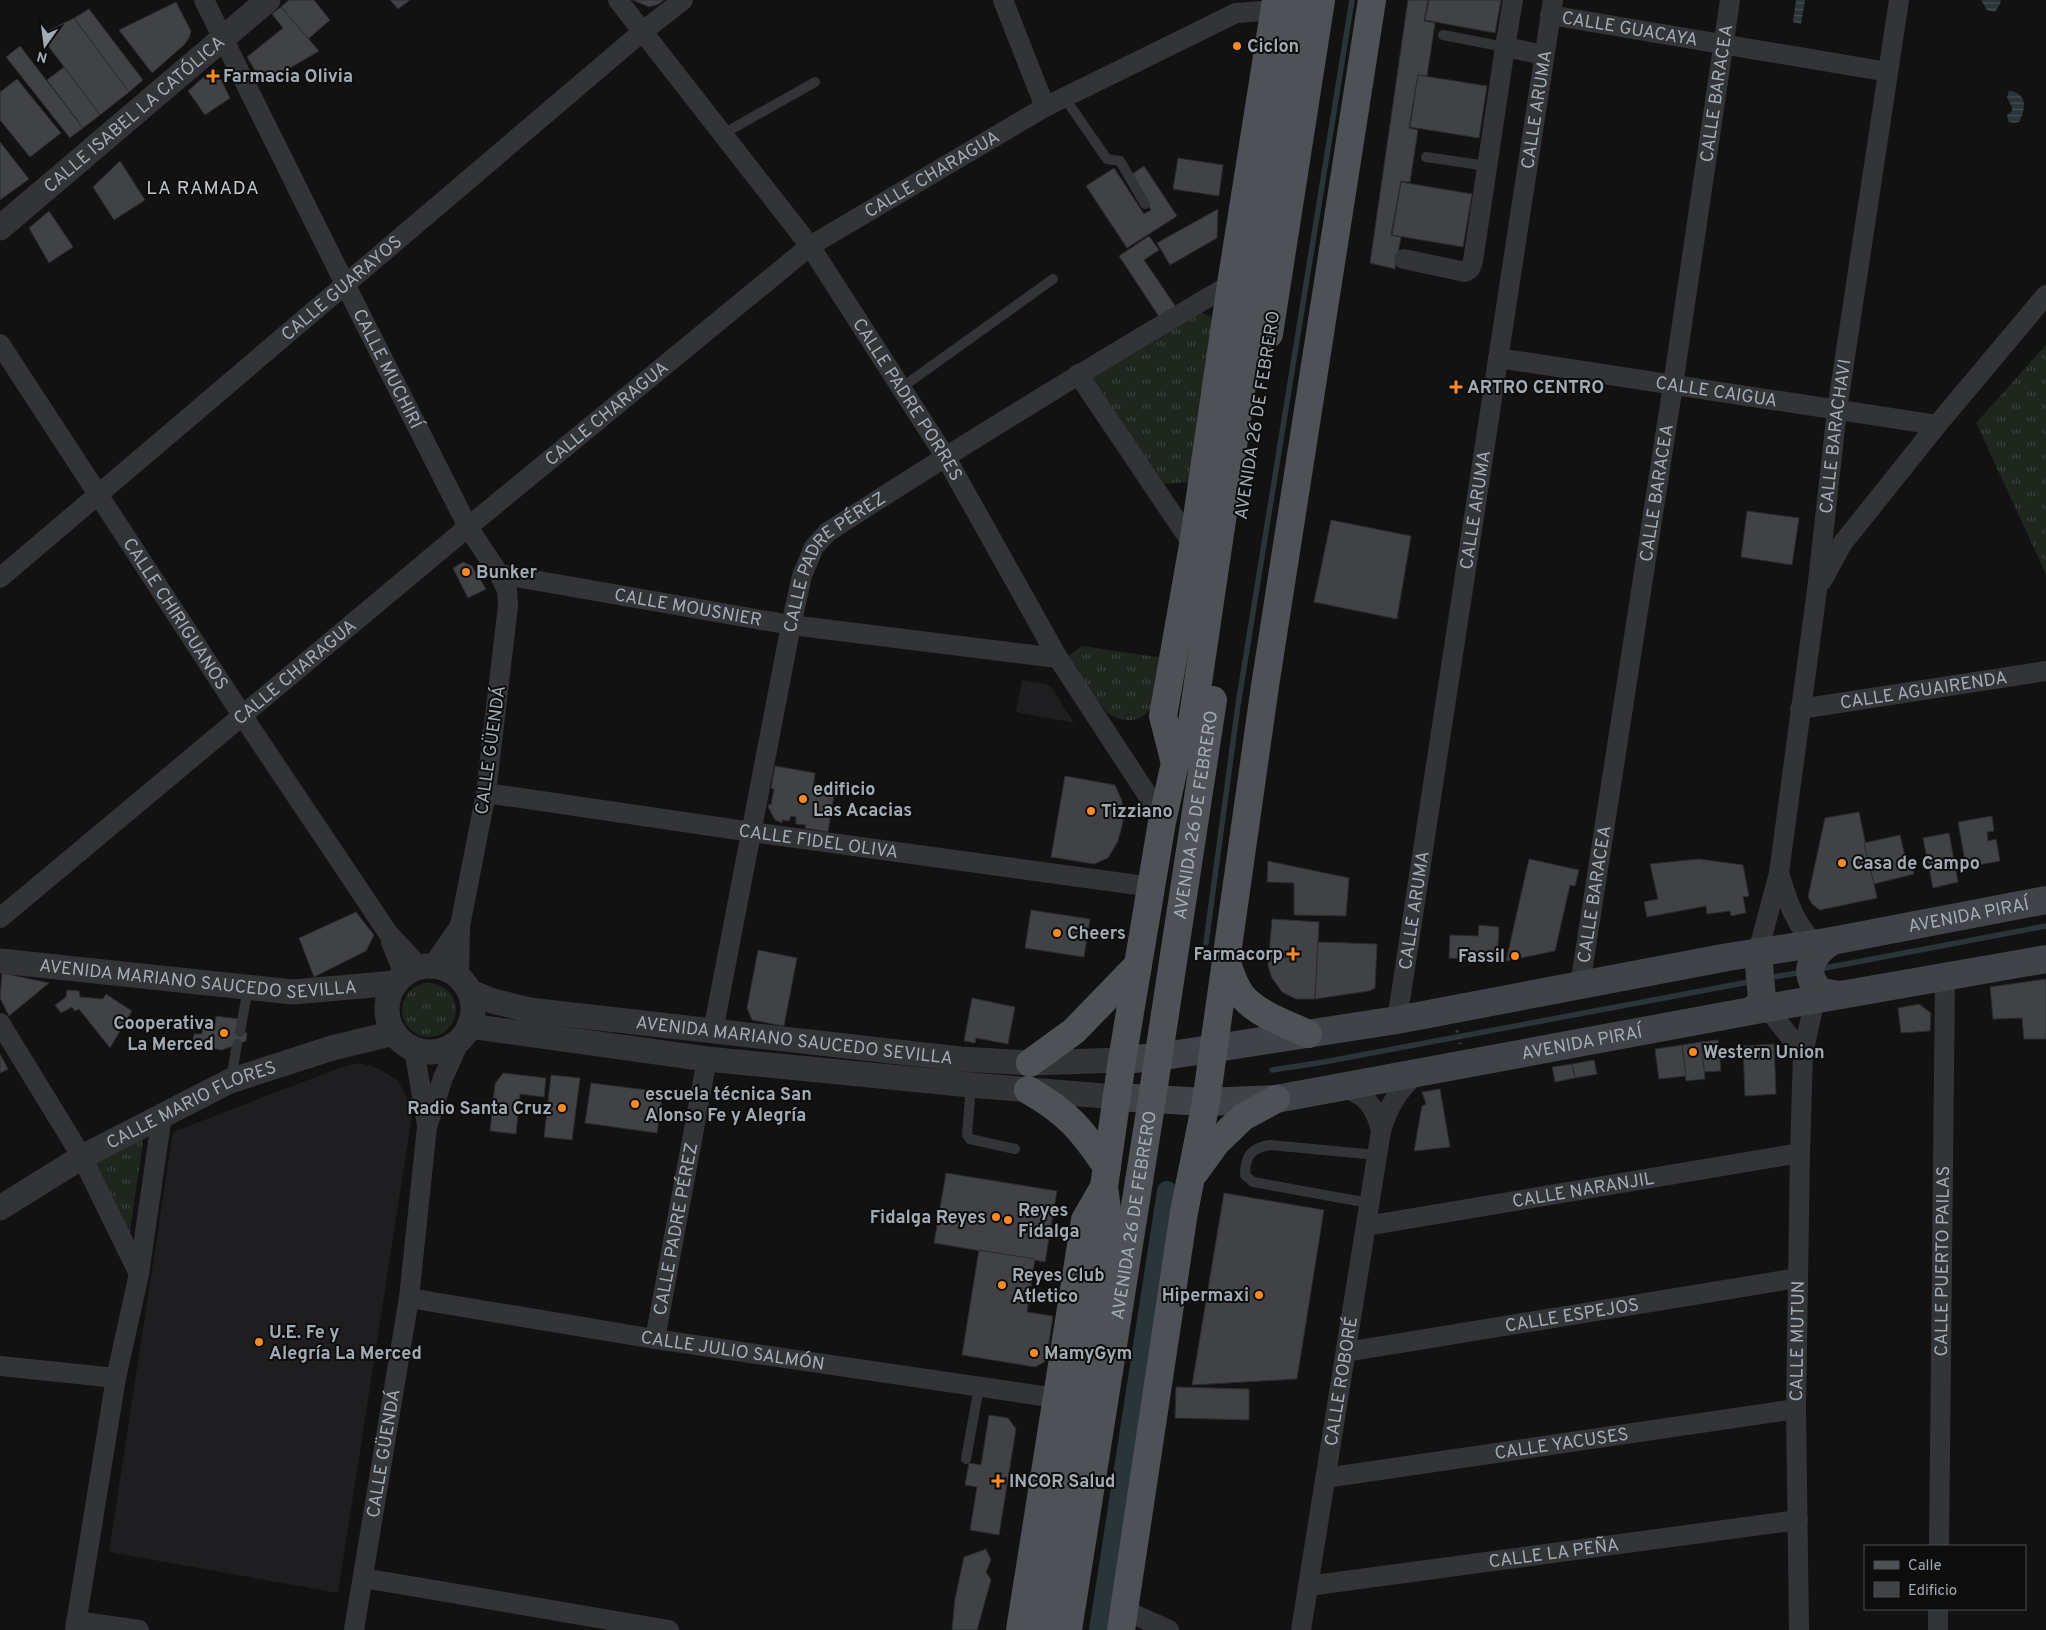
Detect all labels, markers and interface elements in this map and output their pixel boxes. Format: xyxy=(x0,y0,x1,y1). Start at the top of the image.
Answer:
street label: CALLE GUACAYA xyxy=(1560,7,1700,53)
north arrow xyxy=(20,20,70,70)
street label: CALLE BARACEA xyxy=(1696,23,1739,164)
street label: CALLE ISABEL LA CATÓLICA xyxy=(40,31,230,199)
place label: Ciclon xyxy=(1247,36,1299,59)
marker: Ciclon xyxy=(1231,40,1243,52)
text: N xyxy=(35,47,49,66)
street label: CALLE ARUMA xyxy=(1517,49,1558,171)
place label: Farmacia Olivia xyxy=(223,66,353,89)
marker: Farmacia Olivia xyxy=(207,70,219,82)
street label: CALLE CHARAGUA xyxy=(861,126,1004,224)
district label: LA RAMADA xyxy=(146,177,260,201)
street label: CALLE GUARAYOS xyxy=(277,231,407,347)
street label: CALLE MUCHIRÍ xyxy=(347,306,429,435)
street label: AVENIDA 26 DE FEBRERO xyxy=(1231,309,1286,521)
street label: CALLE PADRE PORRES xyxy=(846,314,967,486)
street label: CALLE CHARAGUA xyxy=(541,357,674,472)
street label: CALLE BARACHAVI xyxy=(1816,358,1858,515)
street label: CALLE CAIGUA xyxy=(1654,372,1779,413)
place label: ARTRO CENTRO xyxy=(1467,377,1604,400)
marker: ARTRO CENTRO xyxy=(1449,380,1463,394)
street label: CALLE BARACEA xyxy=(1636,423,1680,564)
street label: CALLE ARUMA xyxy=(1456,449,1497,571)
street label: CALLE PADRE PÉREZ xyxy=(780,488,891,634)
street label: CALLE CHIRIGUANOS xyxy=(117,534,233,695)
place label: Bunker xyxy=(476,562,537,585)
marker: Bunker xyxy=(460,566,472,578)
street label: CALLE MOUSNIER xyxy=(612,584,763,633)
street label: CALLE CHARAGUA xyxy=(229,615,362,731)
street label: CALLE AGUAIRENDA xyxy=(1838,667,2009,716)
street label: CALLE GÜENDÁ xyxy=(469,684,512,816)
street label: AVENIDA 26 DE FEBRERO xyxy=(1170,709,1224,921)
place label: edificio Las Acacias xyxy=(813,779,912,823)
marker: edificio Las Acacias xyxy=(797,793,809,805)
place label: Tizziano xyxy=(1101,801,1173,824)
marker: Tizziano xyxy=(1085,805,1097,817)
street label: CALLE FIDEL OLIVA xyxy=(737,820,900,865)
street label: CALLE BARACEA xyxy=(1574,824,1618,965)
street label: CALLE ARUMA xyxy=(1395,849,1436,972)
place label: Casa de Campo xyxy=(1852,853,1980,876)
marker: Casa de Campo xyxy=(1836,857,1848,869)
street label: AVENIDA PIRAÍ xyxy=(1906,891,2033,939)
place label: Cheers xyxy=(1067,923,1126,946)
marker: Cheers xyxy=(1051,927,1063,939)
place label: Farmacorp xyxy=(1194,944,1283,967)
place label: Fassil xyxy=(1458,946,1505,969)
marker: Farmacorp xyxy=(1287,948,1299,960)
marker: Fassil xyxy=(1509,950,1521,962)
street label: AVENIDA MARIANO SAUCEDO SEVILLA xyxy=(38,955,358,1005)
street label: AVENIDA MARIANO SAUCEDO SEVILLA xyxy=(635,1012,954,1071)
place label: Cooperativa La Merced xyxy=(113,1013,214,1057)
street label: AVENIDA PIRAÍ xyxy=(1520,1019,1646,1066)
marker: Cooperativa La Merced xyxy=(218,1027,230,1039)
place label: Western Union xyxy=(1703,1042,1825,1065)
marker: Western Union xyxy=(1687,1046,1699,1058)
street label: CALLE MARIO FLORES xyxy=(103,1057,279,1155)
place label: escuela técnica San Alonso Fe y Alegría xyxy=(645,1084,812,1128)
place label: Radio Santa Cruz xyxy=(407,1098,552,1121)
marker: escuela técnica San Alonso Fe y Alegría xyxy=(629,1098,641,1110)
marker: Radio Santa Cruz xyxy=(556,1102,568,1114)
street label: AVENIDA 26 DE FEBRERO xyxy=(1107,1109,1163,1321)
street label: CALLE PADRE PÉREZ xyxy=(650,1141,704,1317)
street label: CALLE PUERTO PAILAS xyxy=(1931,1166,1956,1357)
street label: CALLE NARANJIL xyxy=(1511,1168,1656,1214)
place label: Reyes Fidalga xyxy=(1018,1200,1080,1244)
place label: Fidalga Reyes xyxy=(870,1207,986,1230)
marker: Fidalga Reyes xyxy=(990,1211,1002,1223)
marker: Reyes Fidalga xyxy=(1002,1214,1014,1226)
place label: Reyes Club Atletico xyxy=(1012,1265,1105,1309)
marker: Reyes Club Atletico xyxy=(996,1279,1008,1291)
street label: CALLE MUTUN xyxy=(1786,1280,1811,1402)
place label: Hipermaxi xyxy=(1162,1285,1249,1308)
marker: Hipermaxi xyxy=(1253,1289,1265,1301)
street label: CALLE ESPEJOS xyxy=(1504,1294,1641,1339)
street label: CALLE ROBORÉ xyxy=(1321,1315,1364,1448)
place label: U.E. Fe y Alegría La Merced xyxy=(269,1322,422,1366)
street label: CALLE JULIO SALMÓN xyxy=(639,1327,826,1377)
marker: U.E. Fe y Alegría La Merced xyxy=(253,1336,265,1348)
place label: MamyGym xyxy=(1044,1343,1132,1366)
marker: MamyGym xyxy=(1028,1347,1040,1359)
street label: CALLE GÜENDÁ xyxy=(363,1387,407,1520)
street label: CALLE YACUSES xyxy=(1493,1424,1630,1466)
place label: INCOR Salud xyxy=(1009,1471,1115,1494)
marker: INCOR Salud xyxy=(991,1474,1005,1488)
street label: CALLE LA PEÑA xyxy=(1487,1534,1620,1575)
legend xyxy=(1864,1545,2026,1610)
text: Calle xyxy=(1908,1557,1942,1576)
text: Edificio xyxy=(1908,1582,1957,1601)

